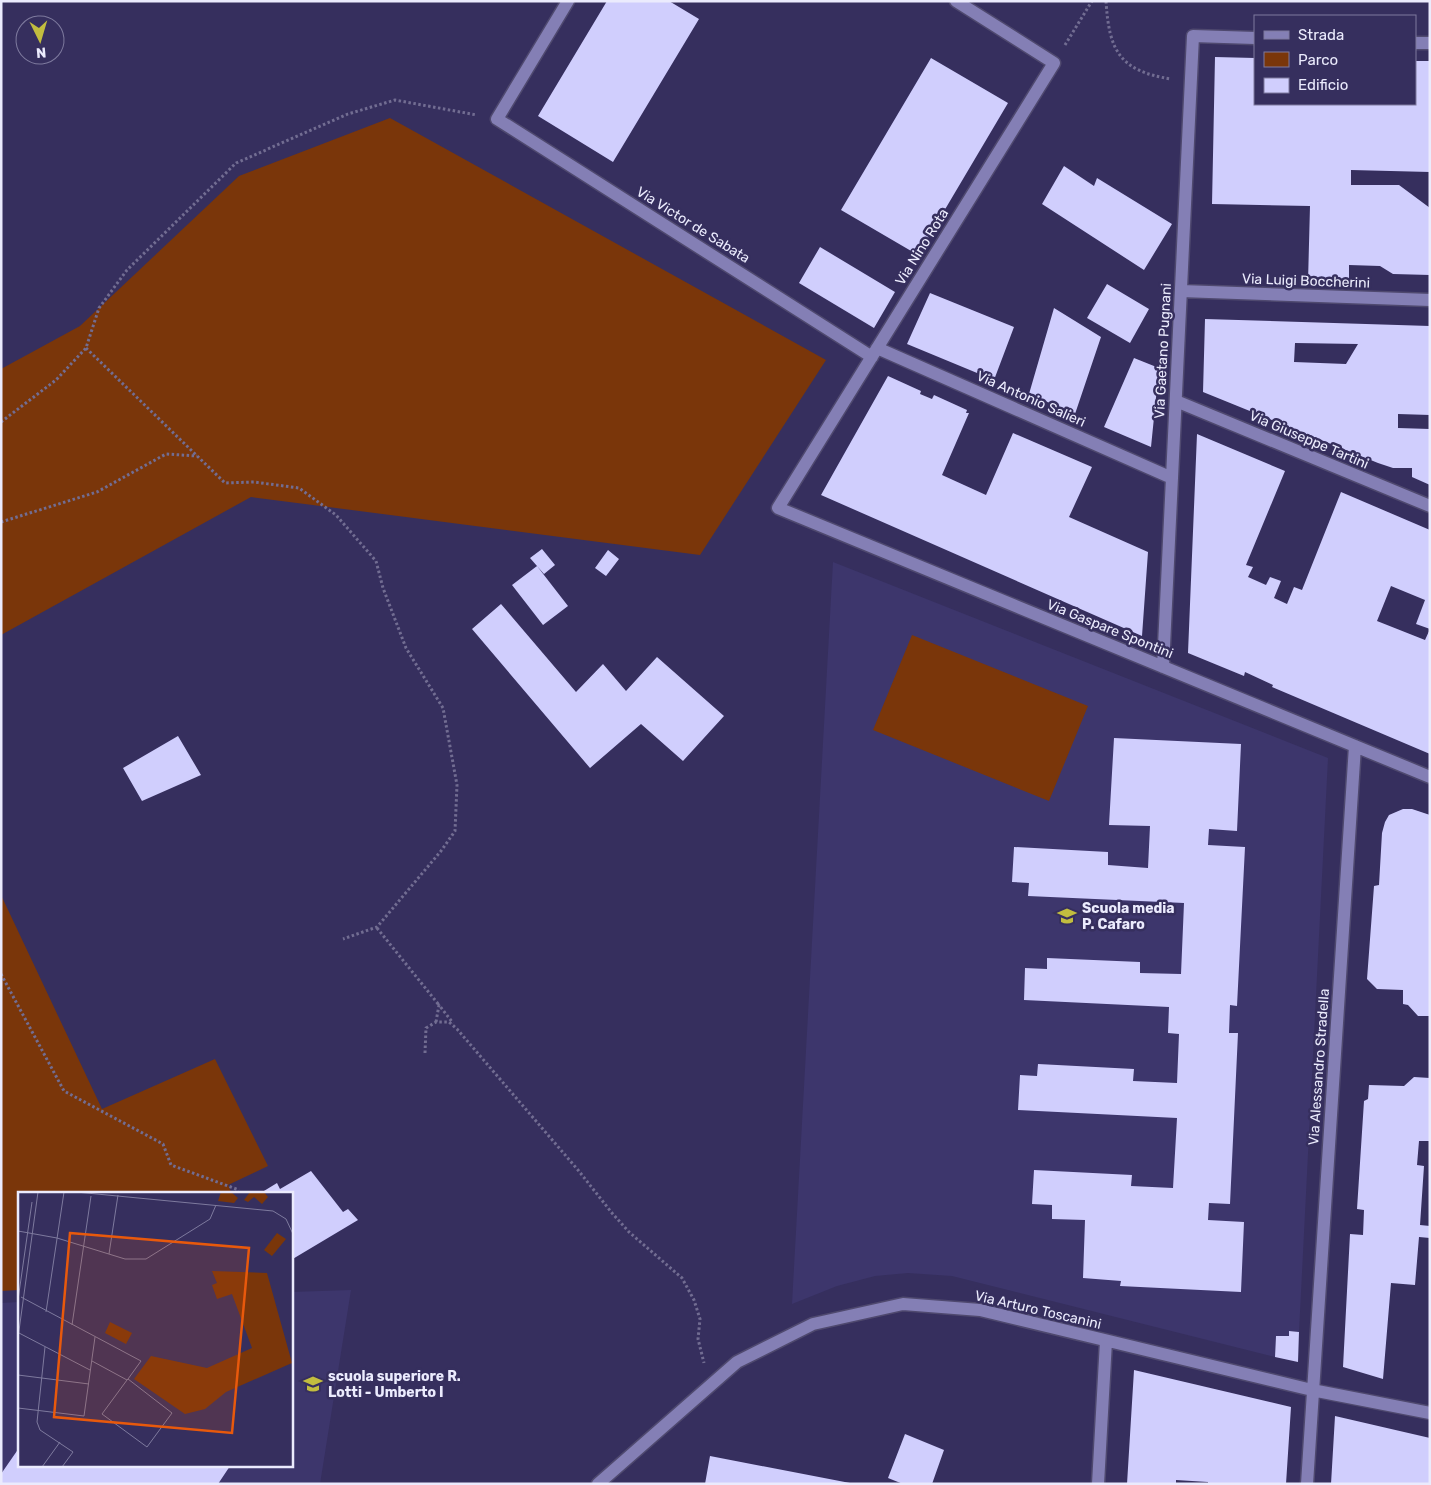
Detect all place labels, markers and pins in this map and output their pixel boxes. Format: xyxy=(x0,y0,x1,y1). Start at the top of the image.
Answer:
place label: Scuola media P. Cafaro xyxy=(1082,900,1175,933)
school or university icon: Scuola media P. Cafaro xyxy=(1056,905,1078,927)
place label: scuola superiore R. Lotti - Umberto I xyxy=(328,1368,461,1401)
school or university icon: scuola superiore R. Lotti - Umberto I xyxy=(302,1373,324,1395)

